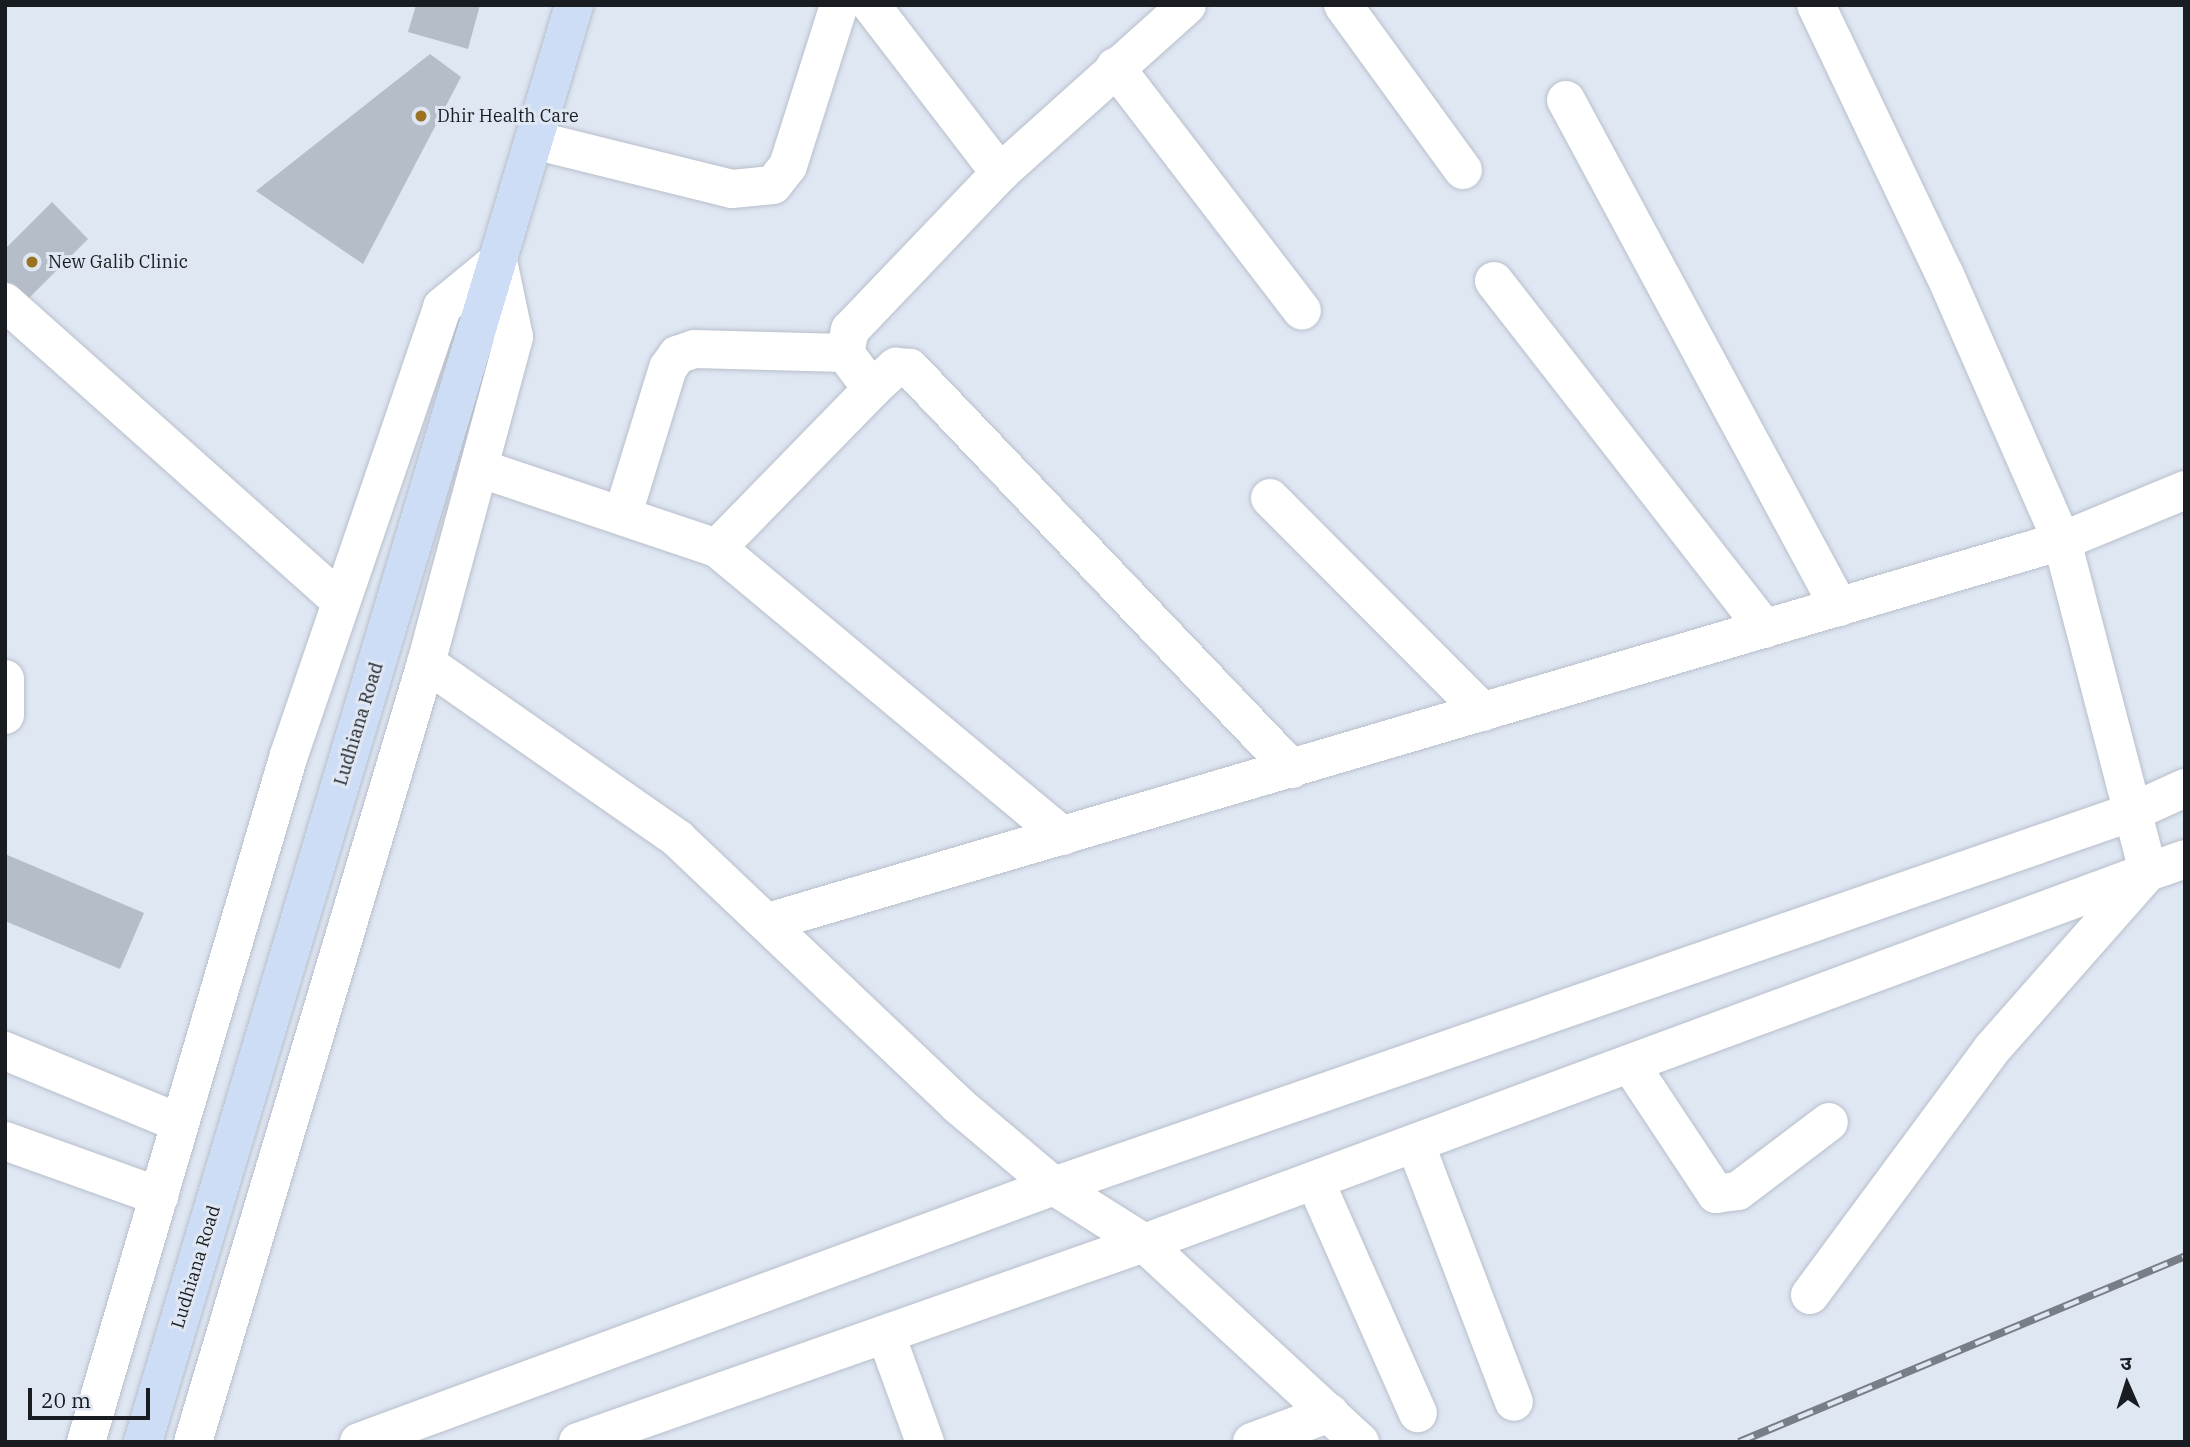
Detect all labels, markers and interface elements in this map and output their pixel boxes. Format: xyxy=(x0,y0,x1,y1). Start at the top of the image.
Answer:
place label: Dhir Health Care xyxy=(437,105,579,127)
marker: Dhir Health Care xyxy=(411,106,431,126)
place label: New Galib Clinic xyxy=(48,251,188,273)
marker: New Galib Clinic xyxy=(22,252,42,272)
street label: Ludhiana Road xyxy=(330,660,388,788)
street label: Ludhiana Road xyxy=(167,1203,225,1331)
north arrow xyxy=(2092,1349,2162,1419)
text: उ xyxy=(2120,1351,2132,1375)
scale bar xyxy=(32,1374,154,1418)
text: 20 m xyxy=(41,1386,91,1414)

